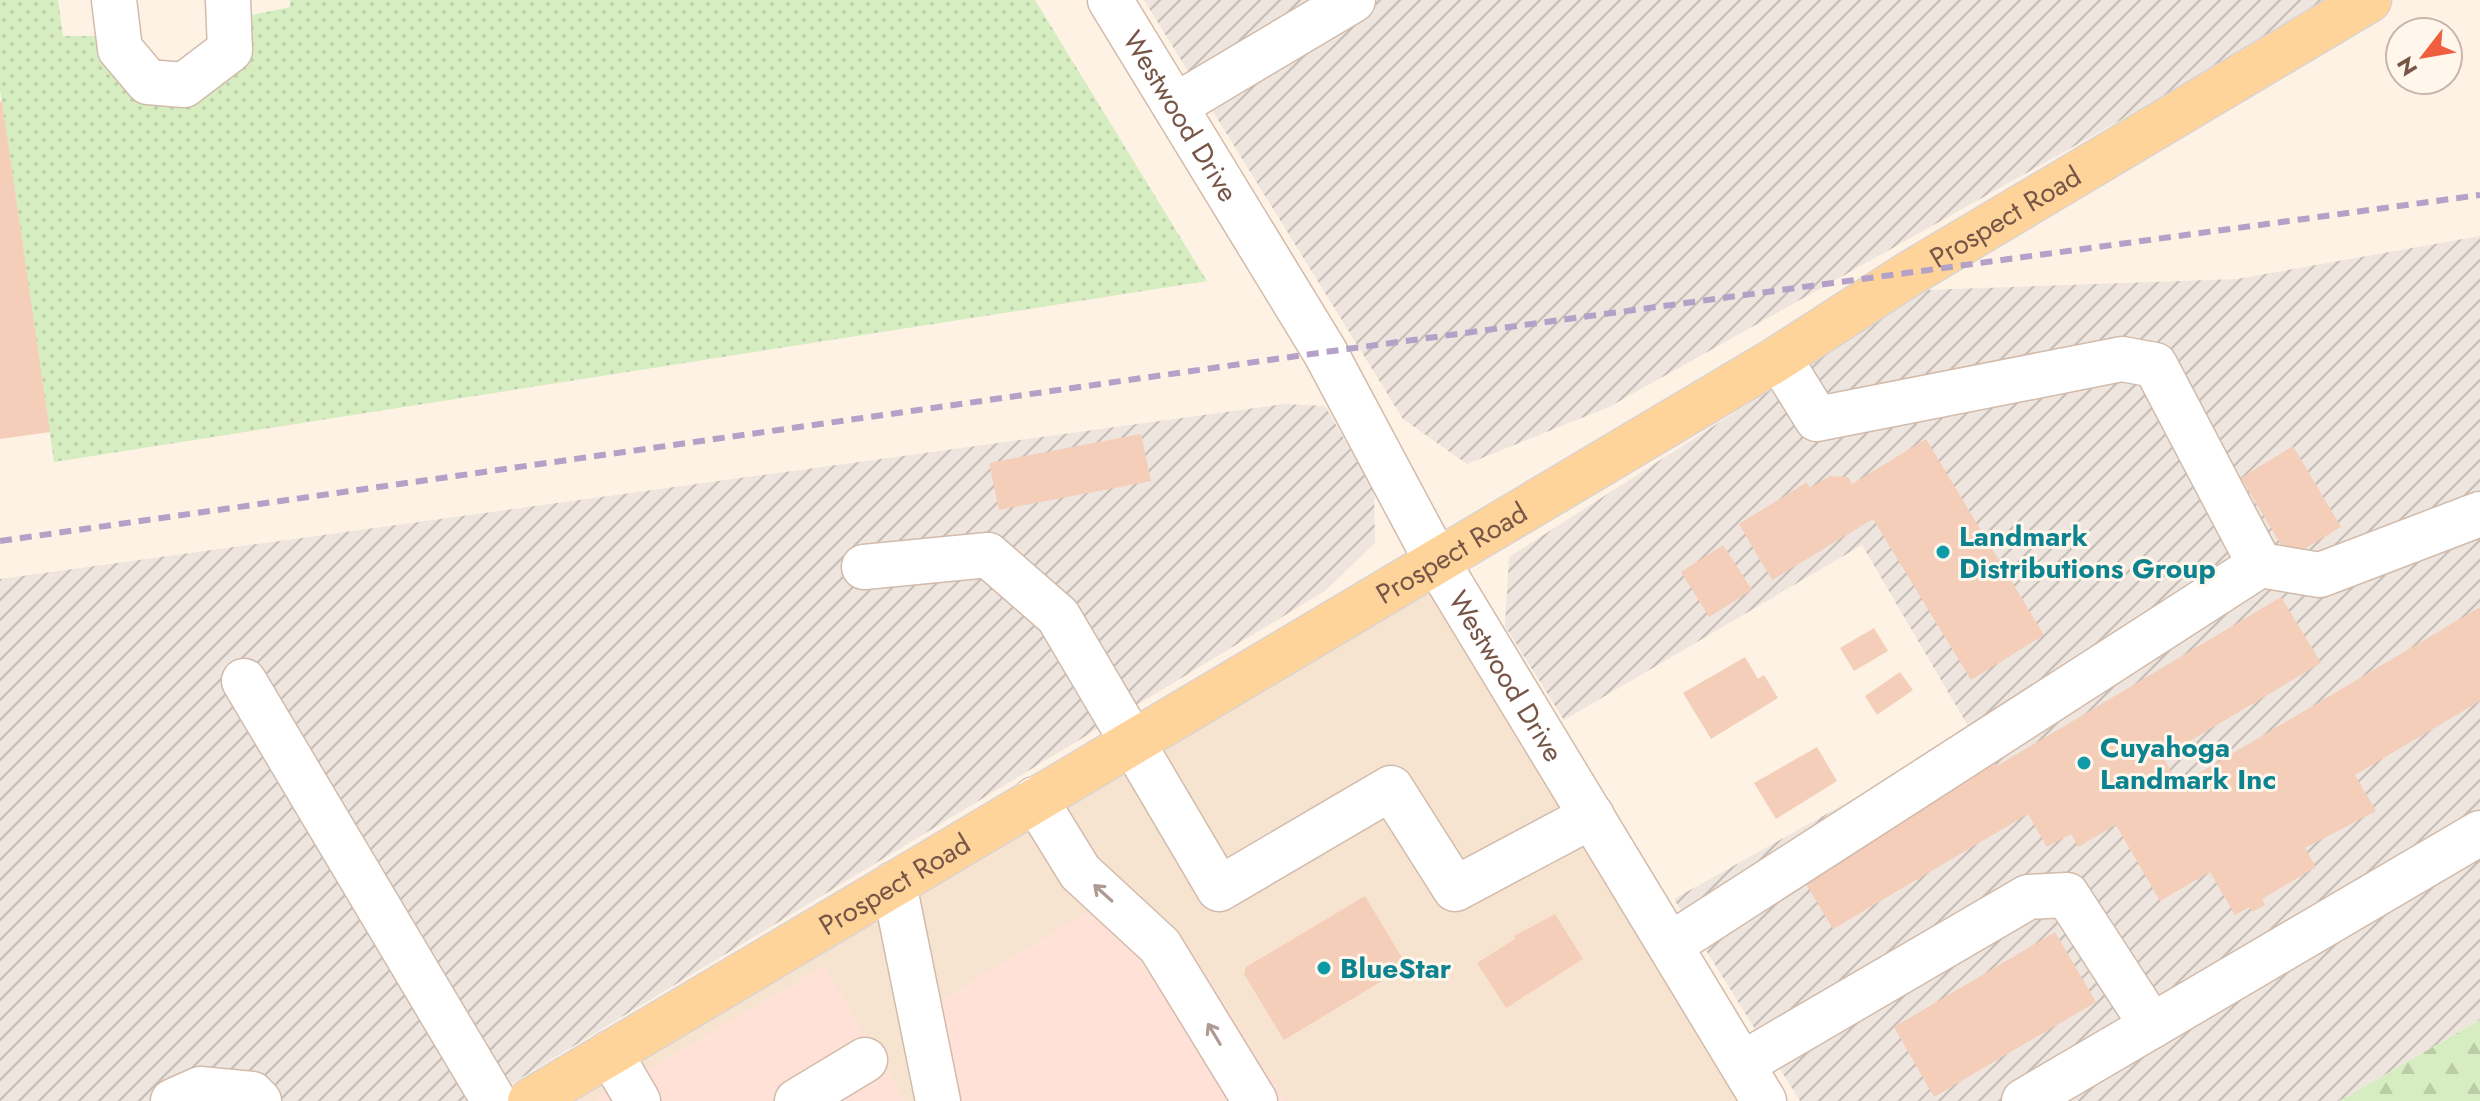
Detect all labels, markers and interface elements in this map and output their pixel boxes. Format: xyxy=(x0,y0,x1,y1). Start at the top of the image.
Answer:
north arrow xyxy=(2384,16,2464,96)
street label: Westwood Drive xyxy=(1112,23,1248,210)
text: N xyxy=(2389,51,2425,82)
street label: Prospect Road xyxy=(1922,156,2089,278)
street label: Prospect Road xyxy=(1368,492,1535,614)
place label: Landmark Distributions Group xyxy=(1959,516,2216,589)
marker: Landmark Distributions Group xyxy=(1934,543,1952,561)
street label: Westwood Drive xyxy=(1438,583,1574,770)
place label: Cuyahoga Landmark Inc xyxy=(2100,727,2276,800)
marker: Cuyahoga Landmark Inc xyxy=(2075,754,2093,772)
street label: Prospect Road xyxy=(811,824,978,946)
one-way arrow xyxy=(1093,884,1113,903)
place label: BlueStar xyxy=(1340,948,1452,989)
marker: BlueStar xyxy=(1315,959,1333,977)
one-way arrow xyxy=(1206,1023,1222,1046)

